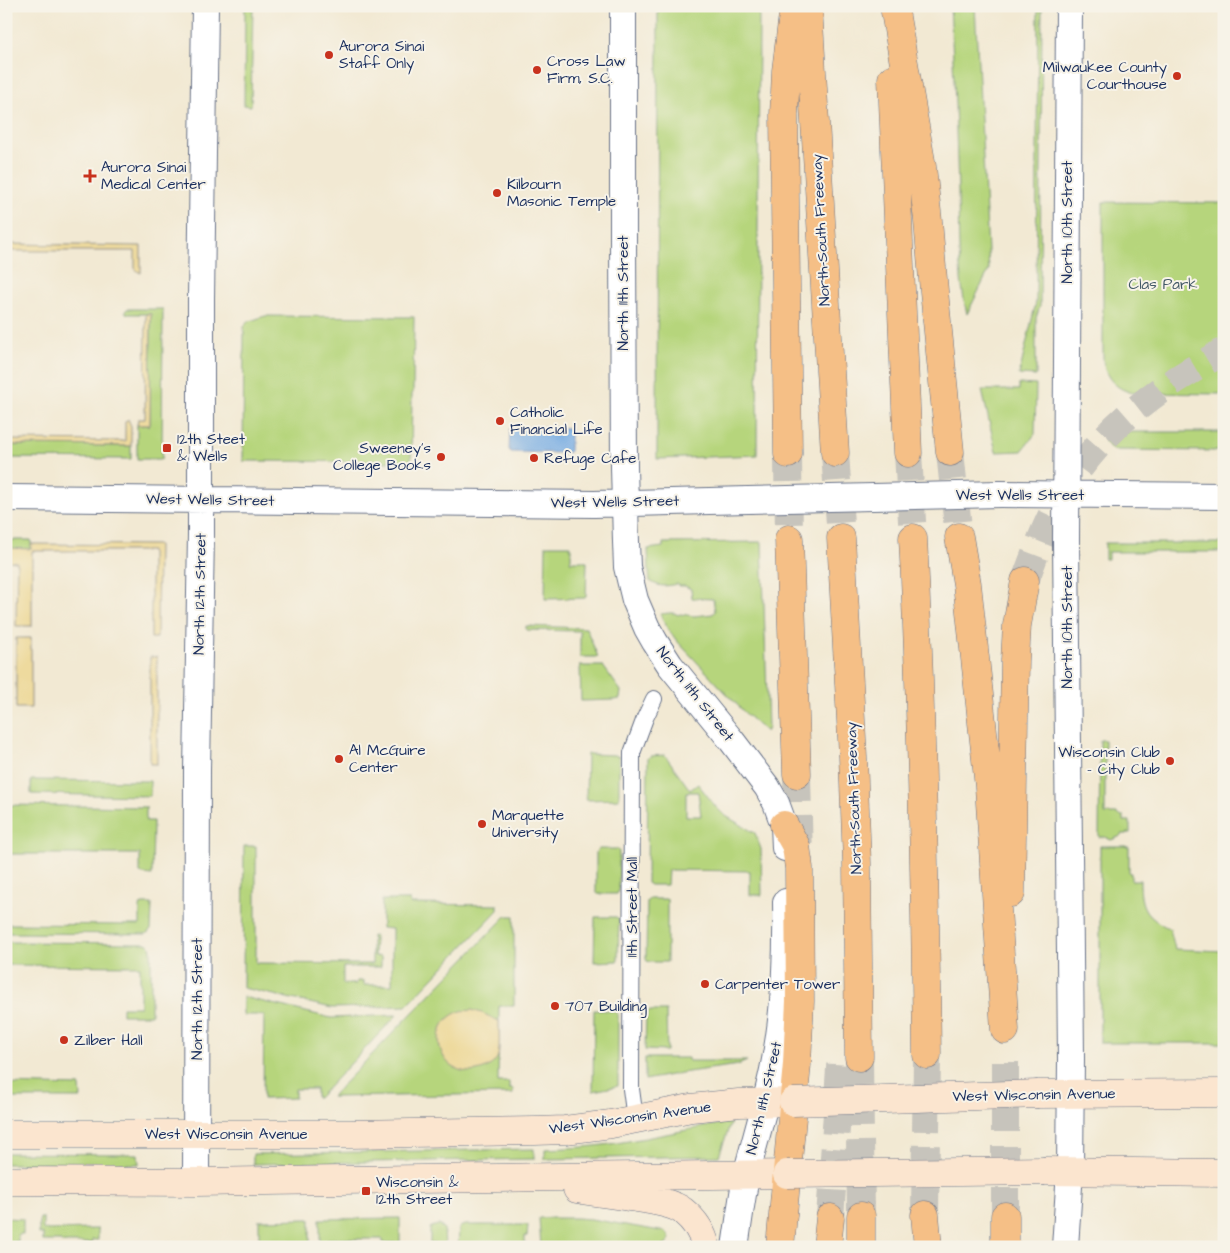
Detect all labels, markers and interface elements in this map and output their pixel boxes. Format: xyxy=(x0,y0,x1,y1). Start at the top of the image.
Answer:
place label: Aurora Sinai Staff Only xyxy=(339,36,425,75)
marker: Aurora Sinai Staff Only xyxy=(323,49,335,61)
place label: Cross Law Firm, S.C. xyxy=(547,51,626,89)
place label: Milwaukee County Courthouse xyxy=(1043,57,1167,95)
marker: Cross Law Firm, S.C. xyxy=(531,64,543,76)
marker: Milwaukee County Courthouse xyxy=(1171,70,1183,82)
street label: North-South Freeway xyxy=(807,153,836,307)
place label: Aurora Sinai Medical Center xyxy=(101,157,206,195)
street label: North 10th Street xyxy=(1057,161,1078,283)
marker: Aurora Sinai Medical Center xyxy=(83,169,97,183)
place label: Kilbourn Masonic Temple xyxy=(507,174,616,212)
marker: Kilbourn Masonic Temple xyxy=(491,187,503,199)
street label: North 11th Street xyxy=(613,235,634,351)
park label: Clas Park xyxy=(1129,274,1197,295)
place label: Catholic Financial Life xyxy=(510,402,603,440)
marker: Catholic Financial Life xyxy=(494,415,506,427)
place label: 12th Steet & Wells xyxy=(177,429,245,467)
place label: Sweeney's College Books xyxy=(333,438,431,477)
marker: 12th Steet & Wells xyxy=(161,442,173,454)
place label: Refuge Cafe xyxy=(544,448,636,470)
marker: Sweeney's College Books xyxy=(435,451,447,463)
marker: Refuge Cafe xyxy=(528,452,540,464)
street label: West Wells Street xyxy=(956,485,1084,506)
street label: West Wells Street xyxy=(146,488,274,512)
street label: West Wells Street xyxy=(551,490,679,514)
street label: North 12th Street xyxy=(188,533,212,655)
street label: North 10th Street xyxy=(1057,566,1078,688)
street label: North 11th Street xyxy=(651,642,739,746)
street label: North-South Freeway xyxy=(841,721,868,874)
place label: Al McGuire Center xyxy=(349,740,426,778)
place label: Wisconsin Club - City Club xyxy=(1058,742,1161,781)
marker: Al McGuire Center xyxy=(333,753,345,765)
marker: Wisconsin Club - City Club xyxy=(1164,755,1176,767)
place label: Marquette University xyxy=(492,805,564,844)
marker: Marquette University xyxy=(476,818,488,830)
street label: 11th Street Mall xyxy=(622,857,643,957)
street label: North 12th Street xyxy=(187,938,208,1060)
place label: Carpenter Tower xyxy=(715,974,840,995)
marker: Carpenter Tower xyxy=(699,978,711,990)
place label: 707 Building xyxy=(565,996,647,1018)
marker: 707 Building xyxy=(549,1000,561,1012)
place label: Zilber Hall xyxy=(74,1030,143,1051)
marker: Zilber Hall xyxy=(58,1034,70,1046)
street label: North 11th Street xyxy=(741,1039,787,1157)
street label: West Wisconsin Avenue xyxy=(952,1083,1116,1107)
street label: West Wisconsin Avenue xyxy=(548,1096,712,1140)
street label: West Wisconsin Avenue xyxy=(144,1124,308,1145)
place label: Wisconsin & 12th Street xyxy=(376,1172,459,1210)
marker: Wisconsin & 12th Street xyxy=(360,1185,372,1197)

